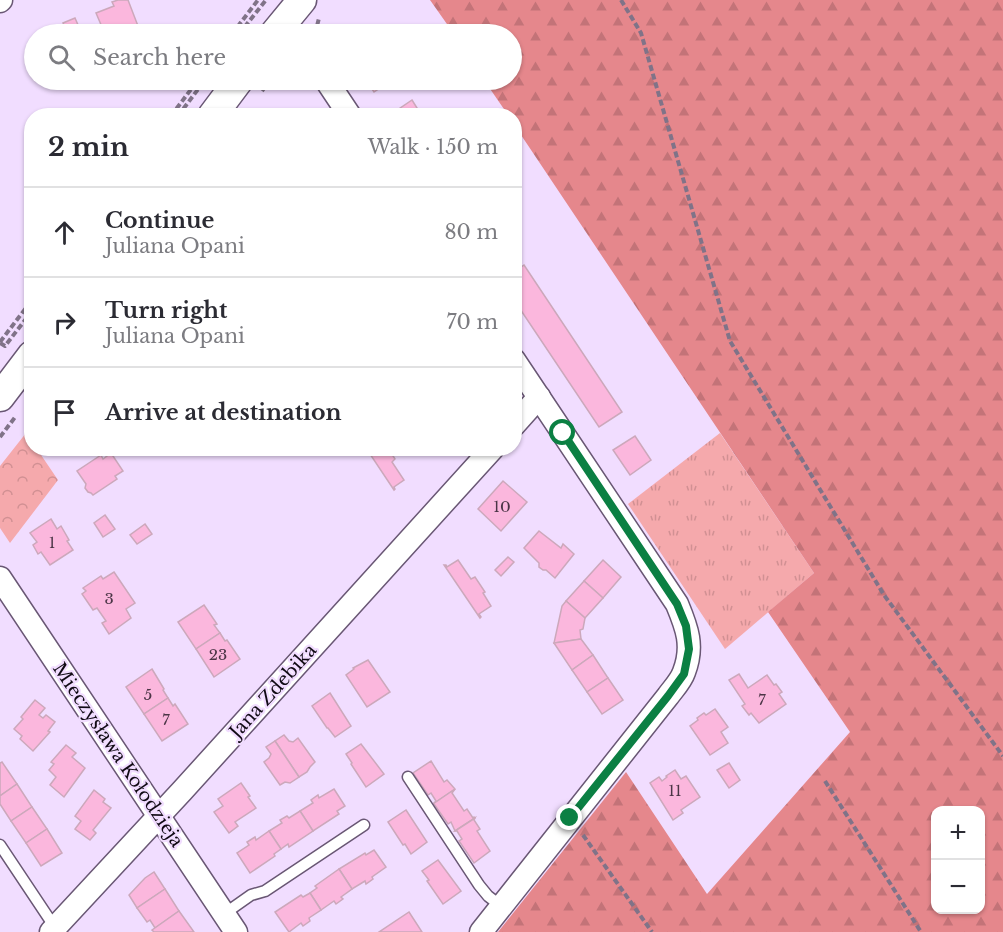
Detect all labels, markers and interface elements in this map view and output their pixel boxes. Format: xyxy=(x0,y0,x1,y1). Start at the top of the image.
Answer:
search box xyxy=(24,24,522,90)
icon: search xyxy=(45,41,78,74)
text: Search here xyxy=(93,44,226,71)
text: 2 min xyxy=(48,131,129,163)
text: Walk · 150 m xyxy=(368,135,498,159)
text: Continue xyxy=(105,207,214,234)
icon: ahead xyxy=(48,216,81,249)
text: 80 m xyxy=(444,220,498,244)
text: Juliana Opani xyxy=(105,234,245,258)
text: Turn right xyxy=(105,297,227,324)
icon: right xyxy=(48,306,81,339)
text: 70 m xyxy=(446,310,498,334)
text: Juliana Opani xyxy=(105,324,245,348)
icon: arrive xyxy=(48,396,81,429)
text: Arrive at destination xyxy=(105,399,342,426)
route start xyxy=(549,419,575,445)
house number: 10 xyxy=(493,497,511,516)
house number: 1 xyxy=(49,533,55,552)
house number: 3 xyxy=(104,589,114,608)
street label: Jana Zdebika xyxy=(224,639,321,744)
house number: 23 xyxy=(209,645,227,664)
street label: Mieczysława Kołodzieja xyxy=(48,659,188,851)
house number: 5 xyxy=(144,685,152,704)
house number: 7 xyxy=(758,690,766,709)
house number: 7 xyxy=(162,710,170,729)
house number: 11 xyxy=(668,781,682,800)
route end xyxy=(556,804,582,830)
map controls xyxy=(931,806,985,914)
button: + xyxy=(931,806,985,860)
button: − xyxy=(931,860,985,914)

